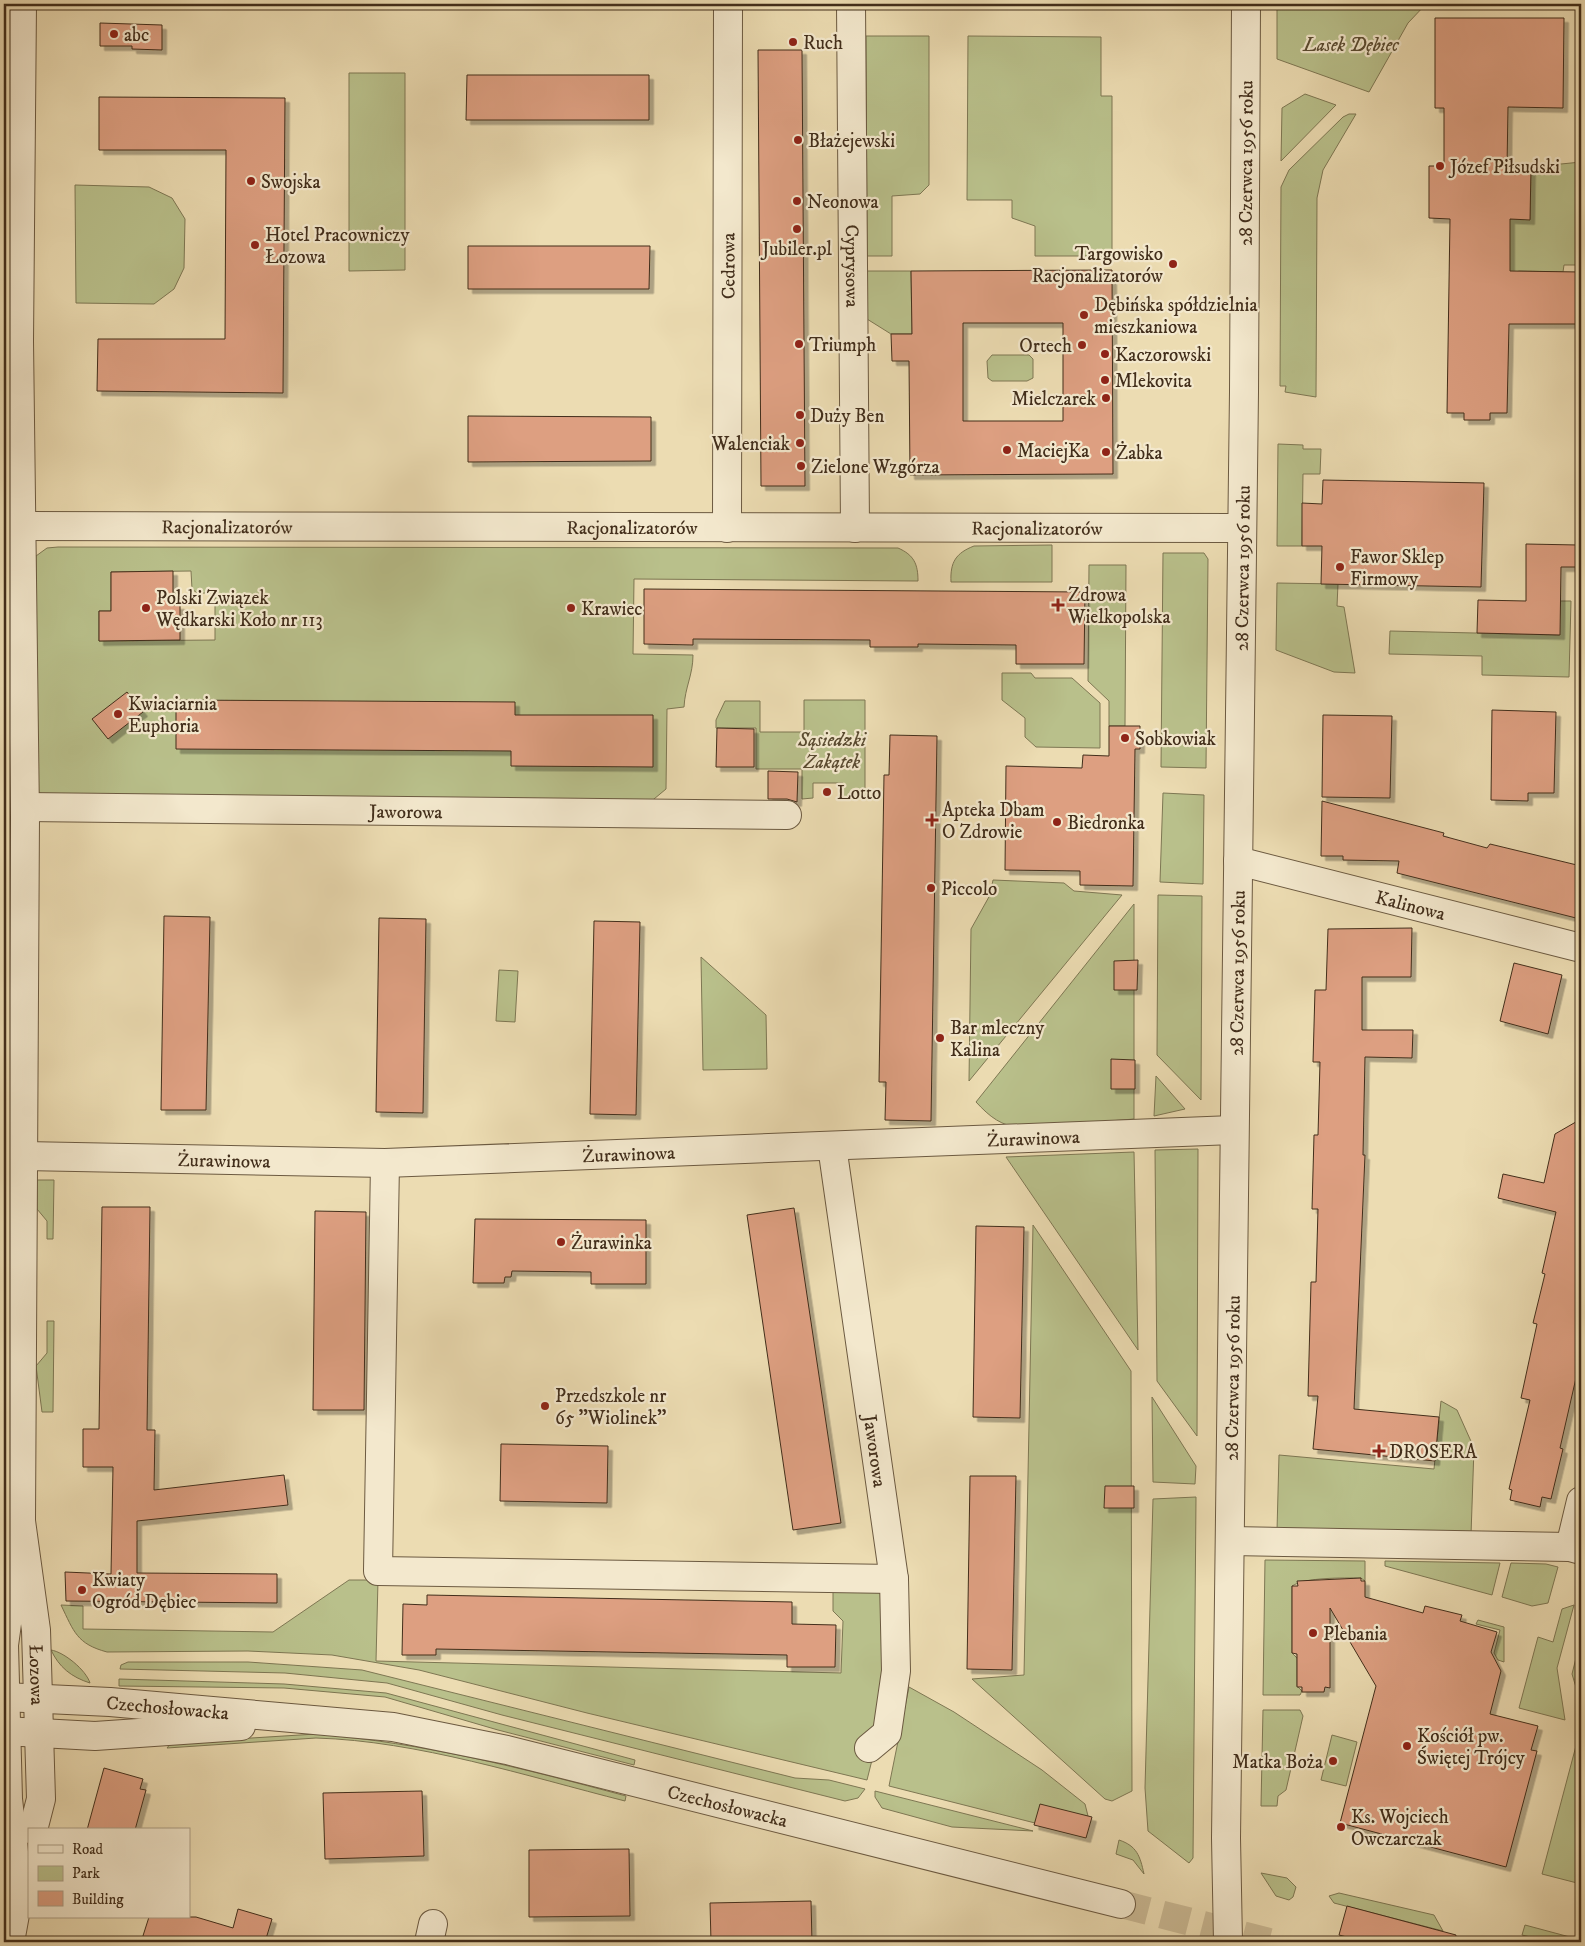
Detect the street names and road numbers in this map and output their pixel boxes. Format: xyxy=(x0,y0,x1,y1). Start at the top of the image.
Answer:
street label: 28 Czerwca 1956 roku xyxy=(1235,80,1259,246)
street label: Cyprysowa xyxy=(840,224,863,308)
street label: Cedrowa xyxy=(717,233,741,299)
street label: 28 Czerwca 1956 roku xyxy=(1231,485,1256,651)
street label: Racjonalizatorów xyxy=(161,516,293,539)
street label: Racjonalizatorów xyxy=(566,517,698,540)
street label: Racjonalizatorów xyxy=(971,518,1103,541)
street label: Jaworowa xyxy=(367,801,443,824)
street label: Kalinowa xyxy=(1373,886,1448,926)
street label: 28 Czerwca 1956 roku xyxy=(1226,890,1251,1056)
street label: Żurawinowa xyxy=(987,1126,1080,1153)
street label: Żurawinowa xyxy=(582,1142,676,1168)
street label: Żurawinowa xyxy=(177,1148,271,1174)
street label: 28 Czerwca 1956 roku xyxy=(1221,1295,1246,1461)
street label: Jaworowa xyxy=(857,1411,891,1489)
street label: Łozowa xyxy=(23,1644,48,1706)
street label: Czechosłowacka xyxy=(105,1692,230,1725)
street label: Czechosłowacka xyxy=(665,1781,790,1833)

